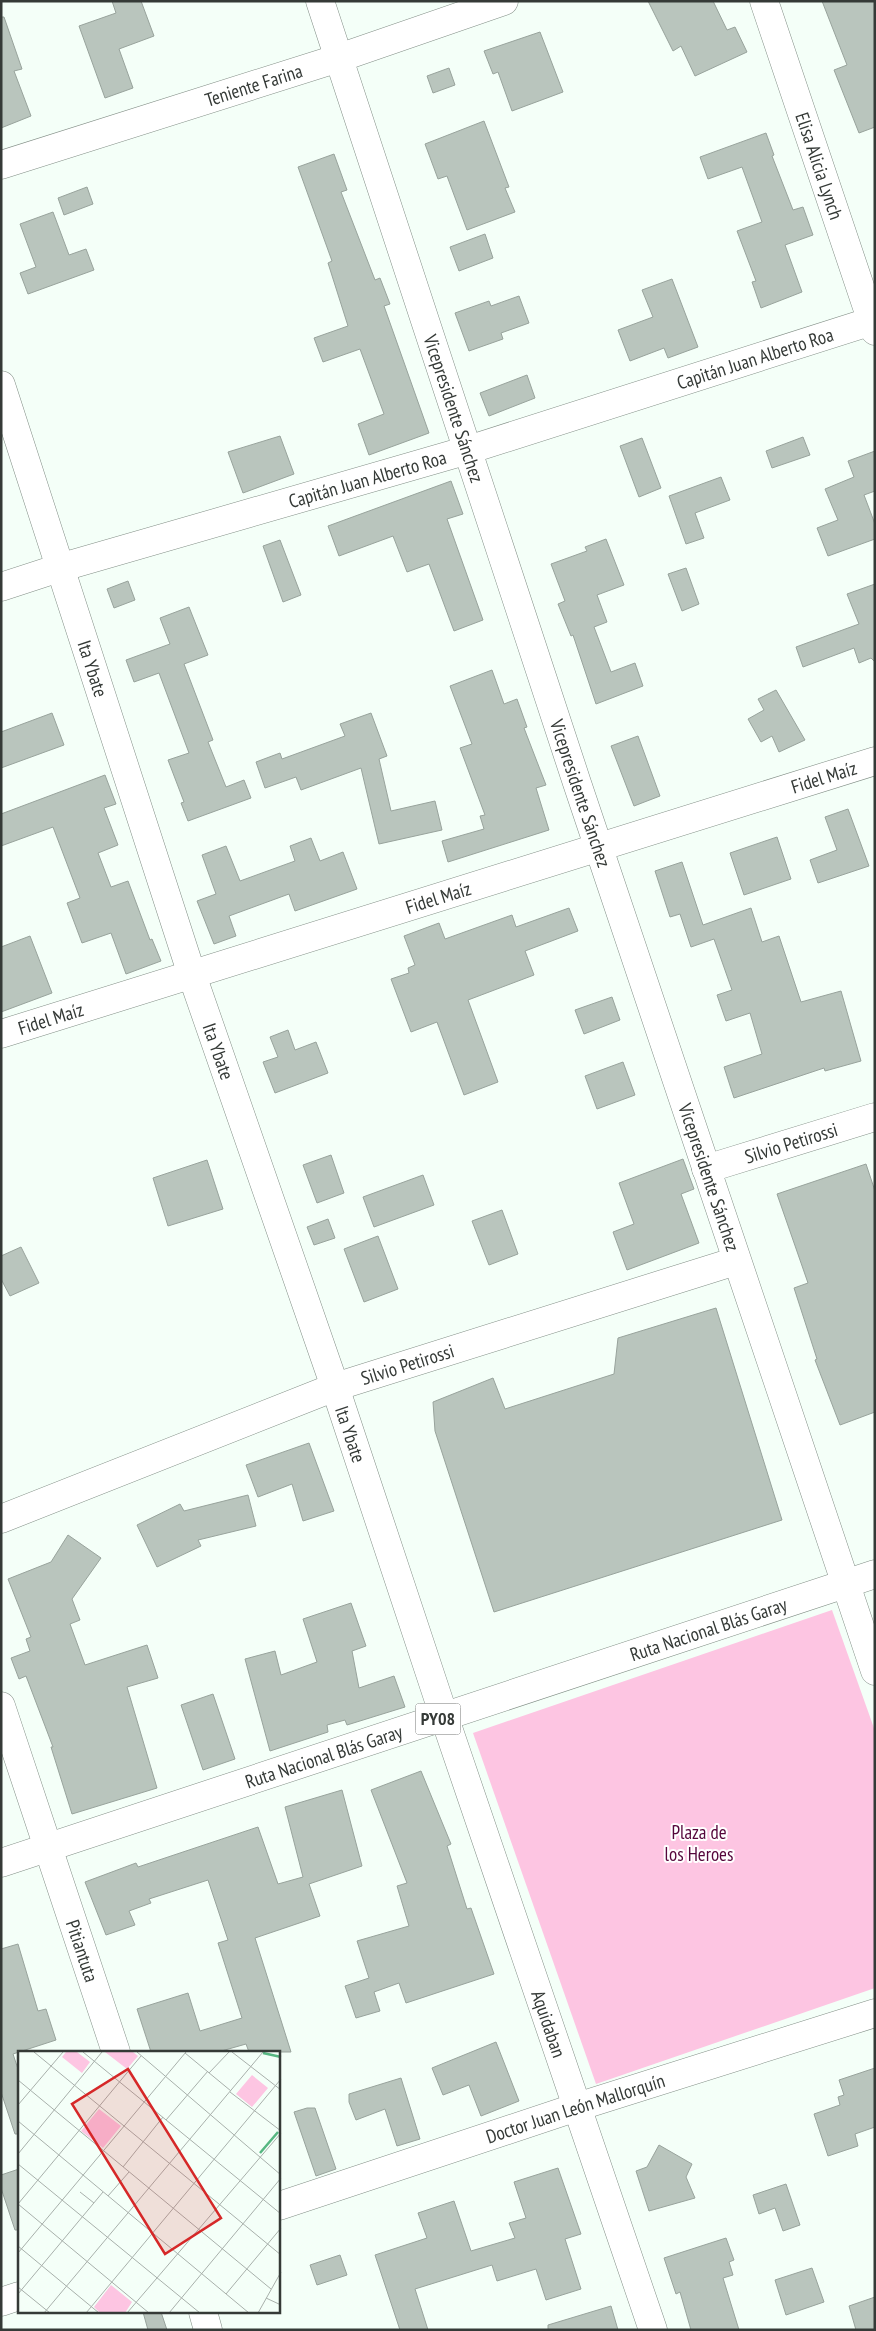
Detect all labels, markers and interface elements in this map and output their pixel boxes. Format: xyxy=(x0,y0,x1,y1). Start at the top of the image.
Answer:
street label: Teniente Farina xyxy=(202,58,305,112)
street label: Elisa Alicia Lynch xyxy=(790,109,849,223)
street label: Capitán Juan Alberto Roa xyxy=(674,322,836,395)
street label: Vicepresidente Sánchez xyxy=(418,331,489,486)
street label: Capitán Juan Alberto Roa xyxy=(286,445,449,513)
street label: Ita Ybate xyxy=(72,637,113,700)
street label: Vicepresidente Sánchez xyxy=(545,715,616,870)
street label: Fidel Maíz xyxy=(788,755,860,798)
street label: Fidel Maíz xyxy=(403,876,474,919)
street label: Fidel Maíz xyxy=(15,997,86,1040)
street label: Ita Ybate xyxy=(198,1020,239,1083)
street label: Vicepresidente Sánchez xyxy=(673,1099,745,1254)
street label: Silvio Petirossi xyxy=(742,1117,841,1168)
street label: Silvio Petirossi xyxy=(358,1338,457,1390)
street label: Ita Ybate xyxy=(330,1403,371,1466)
street label: Ruta Nacional Blás Garay xyxy=(627,1592,791,1666)
road number: PY08 xyxy=(416,1704,460,1735)
street label: Ruta Nacional Blás Garay xyxy=(242,1719,406,1793)
park label: Plaza de los Heroes xyxy=(665,1820,733,1866)
street label: Pitiantuta xyxy=(61,1917,104,1985)
street label: Aquidaban xyxy=(526,1987,571,2061)
inset map xyxy=(18,2051,280,2314)
street label: Doctor Juan León Mallorquín xyxy=(483,2068,668,2148)

